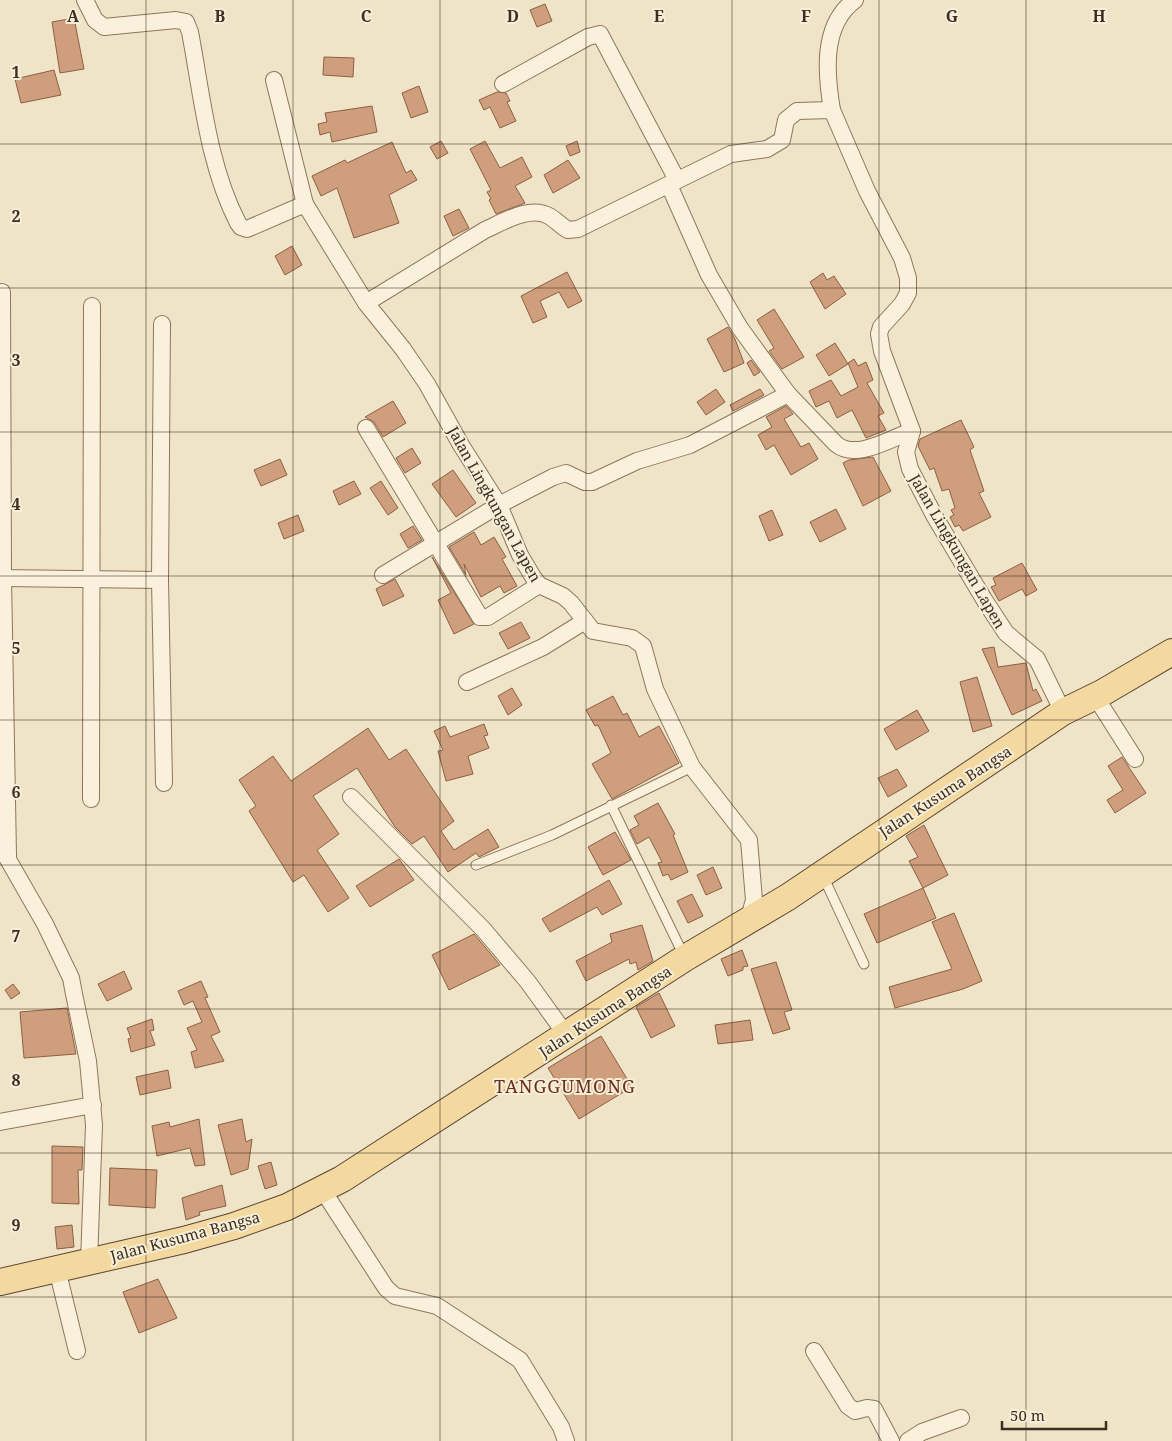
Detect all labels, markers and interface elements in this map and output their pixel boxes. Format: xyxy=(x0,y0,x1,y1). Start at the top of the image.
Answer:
text: A xyxy=(67,5,80,27)
text: B xyxy=(215,5,226,27)
text: C xyxy=(361,5,372,27)
text: D xyxy=(507,5,519,27)
text: E xyxy=(654,5,664,27)
text: F xyxy=(801,5,811,27)
text: G xyxy=(946,5,958,27)
text: H xyxy=(1092,5,1106,27)
text: 1 xyxy=(11,61,21,83)
text: 2 xyxy=(11,205,21,227)
text: 3 xyxy=(11,349,21,371)
street label: Jalan Lingkungan Lapen xyxy=(443,422,546,586)
street label: Jalan Lingkungan Lapen xyxy=(905,469,1011,632)
text: 4 xyxy=(11,493,21,515)
text: 5 xyxy=(11,637,21,659)
street label: Jalan Kusuma Bangsa xyxy=(874,741,1015,842)
text: 6 xyxy=(11,781,21,803)
text: 7 xyxy=(11,925,21,947)
street label: Jalan Kusuma Bangsa xyxy=(534,961,675,1062)
text: 8 xyxy=(11,1069,21,1091)
district label: TANGGUMONG xyxy=(494,1074,636,1098)
street label: Jalan Kusuma Bangsa xyxy=(107,1206,262,1266)
text: 9 xyxy=(11,1214,21,1236)
scale bar xyxy=(1002,1398,1106,1430)
text: 50 m xyxy=(1010,1405,1045,1425)

